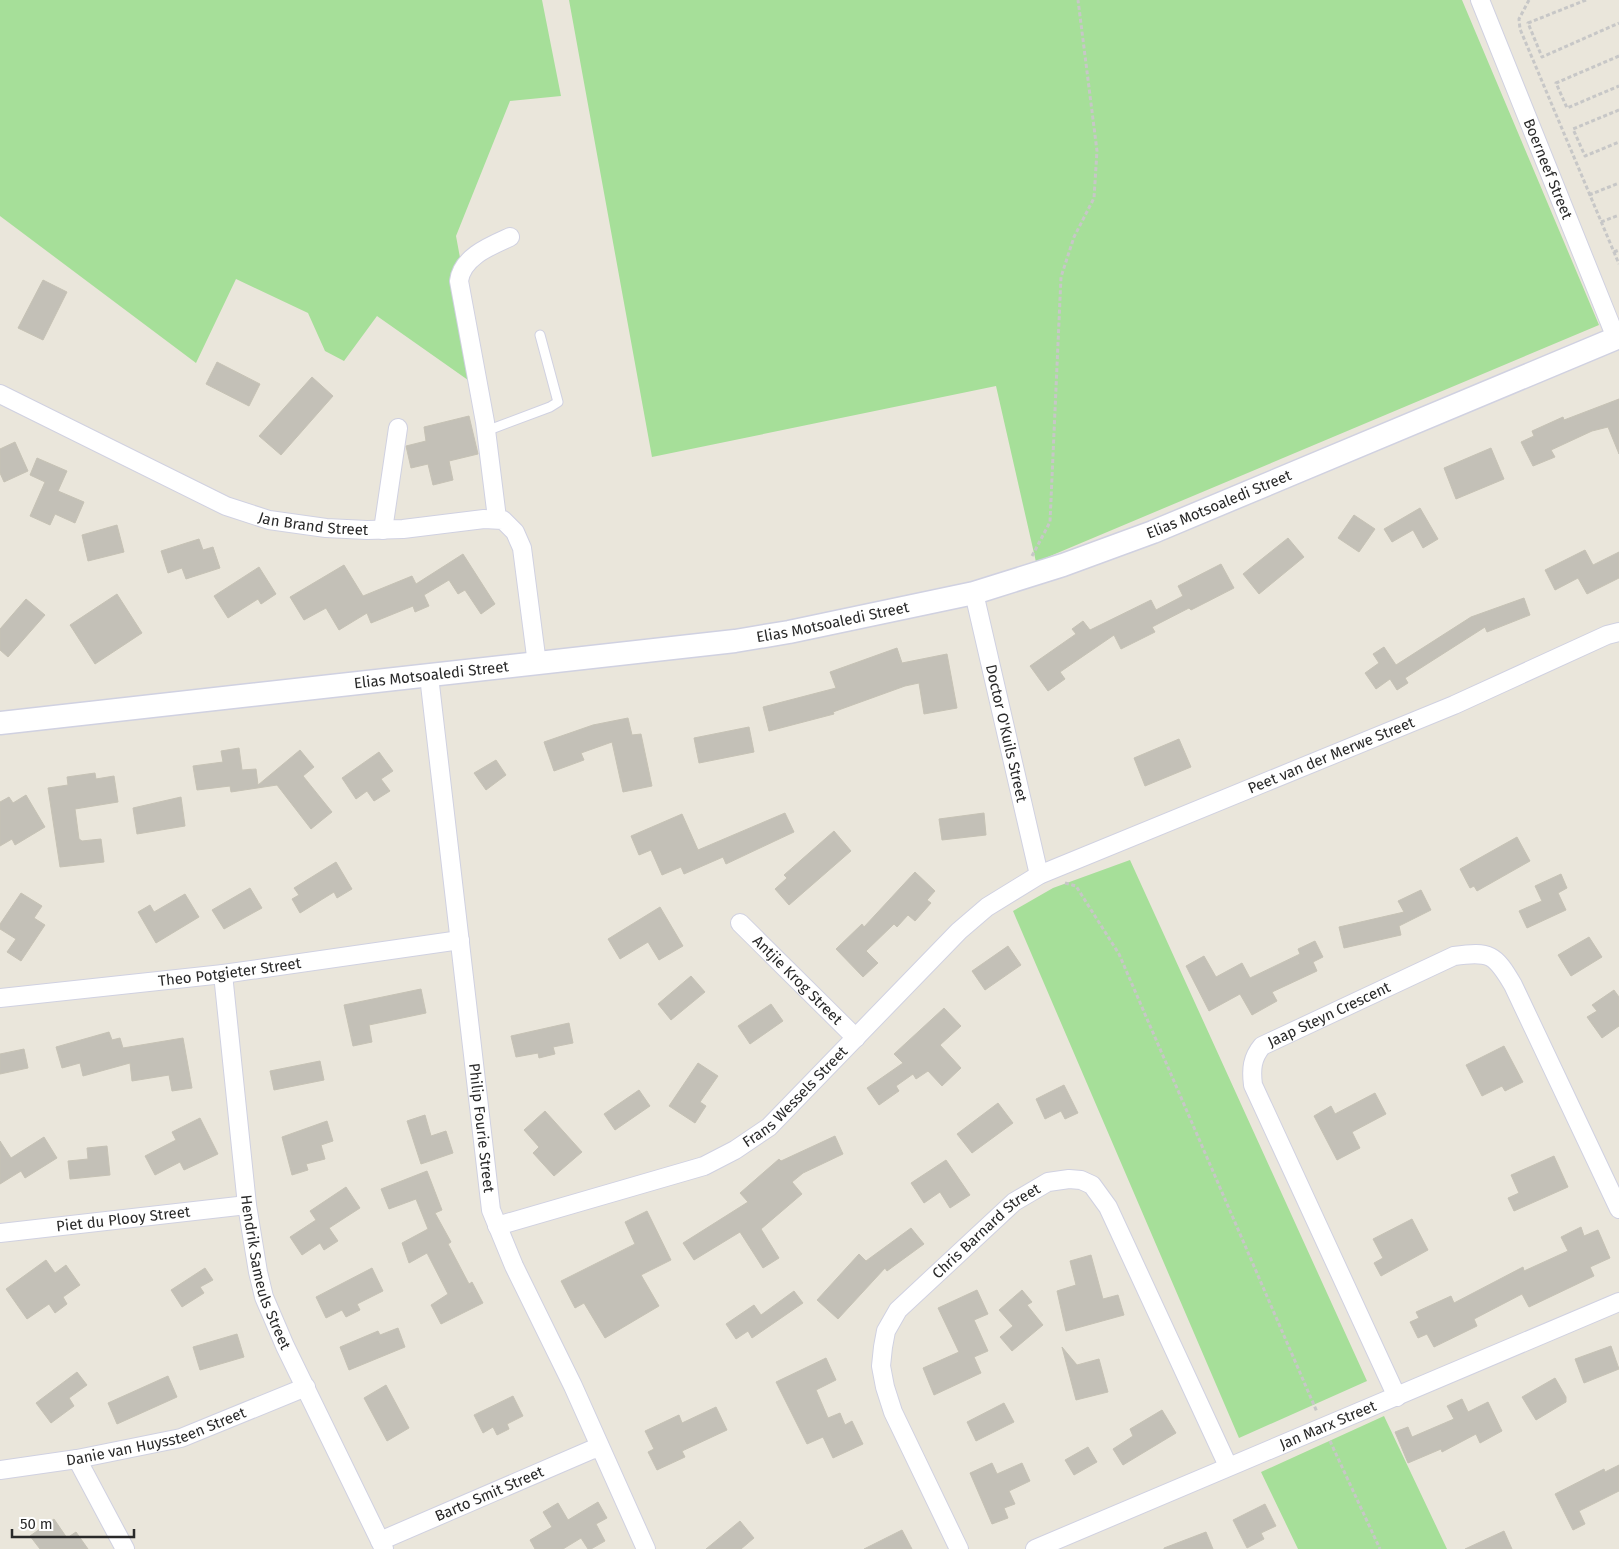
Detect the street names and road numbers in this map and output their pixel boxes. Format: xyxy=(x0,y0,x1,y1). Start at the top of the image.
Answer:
street label: Boerneef Street xyxy=(1520,116,1576,222)
street label: Elias Motsoaledi Street xyxy=(1144,466,1295,543)
street label: Jan Brand Street xyxy=(256,508,369,539)
street label: Elias Motsoaledi Street xyxy=(755,598,911,646)
street label: Elias Motsoaledi Street xyxy=(353,657,510,692)
street label: Doctor O'Kuils Street xyxy=(982,663,1031,805)
street label: Peet van der Merwe Street xyxy=(1245,713,1418,798)
street label: Antjie Krog Street xyxy=(749,932,847,1029)
street label: Theo Potgieter Street xyxy=(157,954,303,990)
street label: Jaap Steyn Crescent xyxy=(1265,978,1394,1051)
street label: Frans Wessels Street xyxy=(739,1042,852,1151)
street label: Philip Fourie Street xyxy=(465,1062,498,1194)
street label: Chris Barnard Street xyxy=(929,1179,1044,1282)
street label: Hendrik Sameuls Street xyxy=(237,1194,295,1353)
street label: Piet du Plooy Street xyxy=(55,1202,192,1236)
street label: Jan Marx Street xyxy=(1277,1397,1379,1454)
street label: Danie van Huyssteen Street xyxy=(65,1403,249,1469)
street label: Barto Smit Street xyxy=(432,1462,547,1525)

